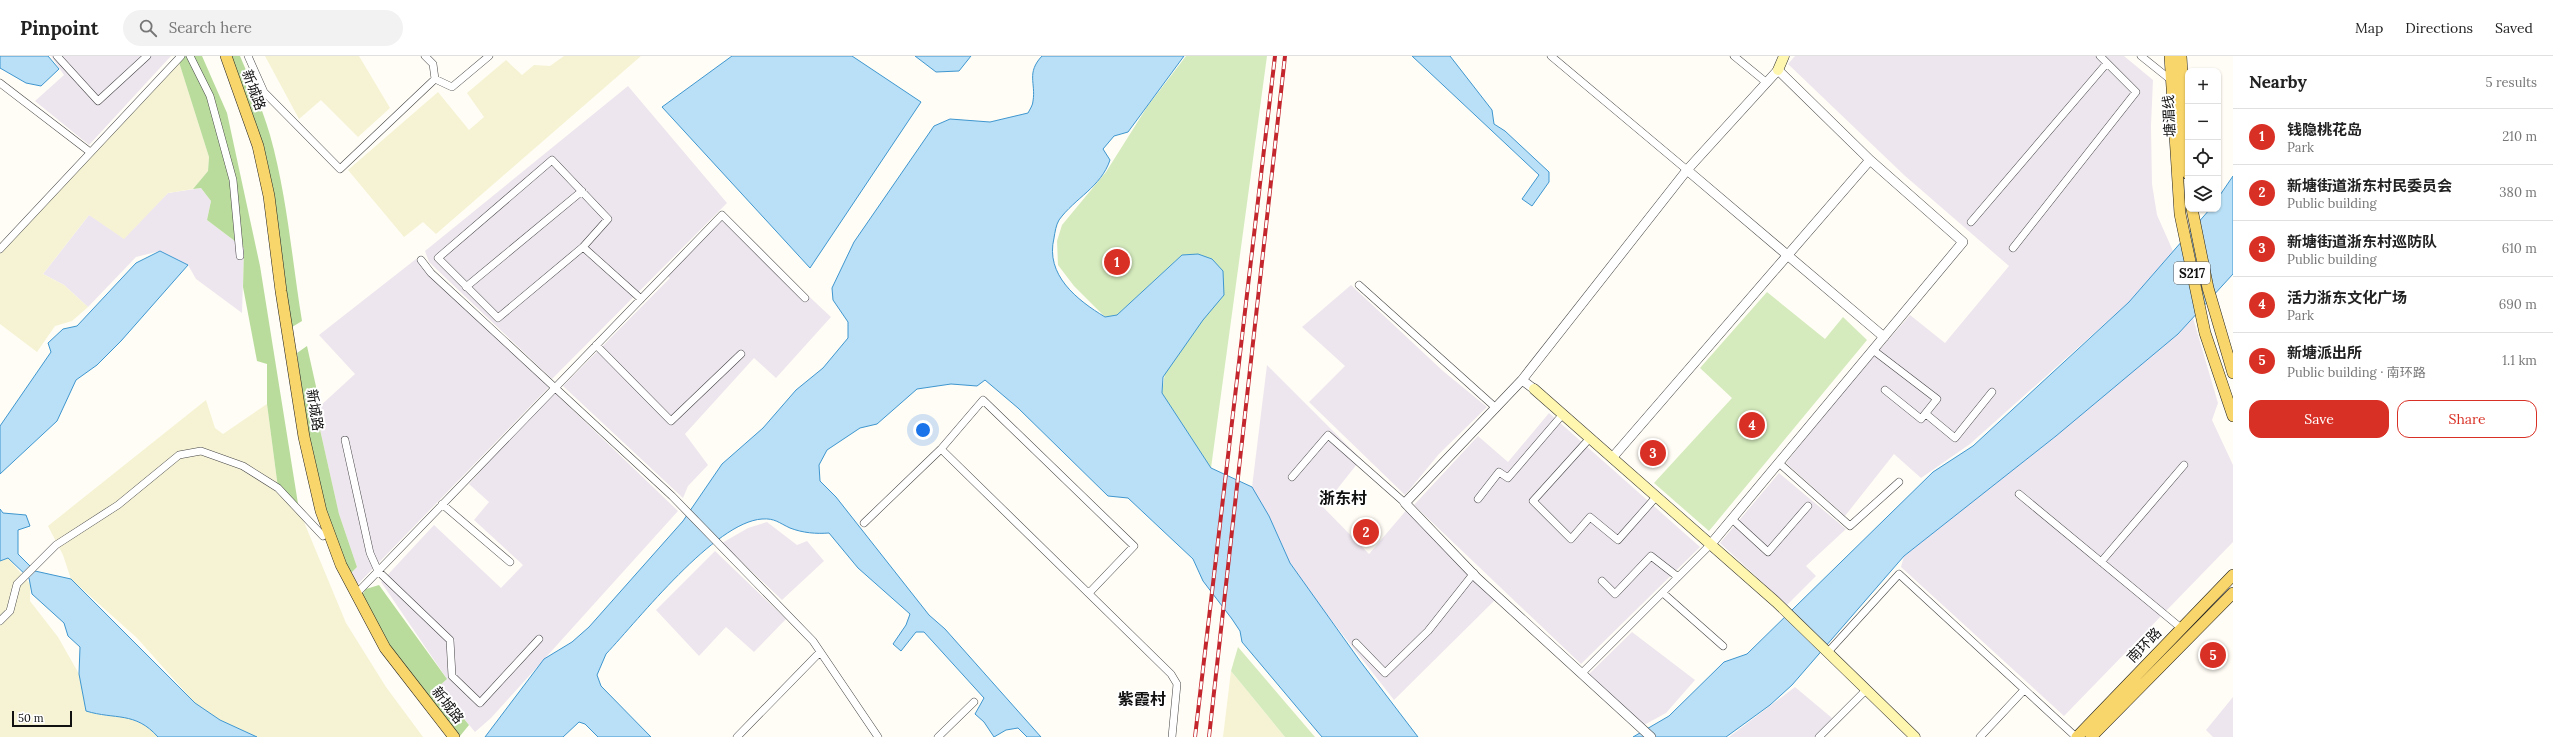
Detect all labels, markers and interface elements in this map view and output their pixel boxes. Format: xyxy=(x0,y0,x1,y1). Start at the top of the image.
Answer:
search box xyxy=(123,10,403,46)
text: Pinpoint xyxy=(20,16,99,40)
icon: search xyxy=(137,17,159,39)
text: Search here xyxy=(169,18,252,37)
text: Map xyxy=(2355,19,2383,37)
text: Directions xyxy=(2405,19,2473,37)
text: Saved xyxy=(2495,19,2533,37)
street label: 新城路 xyxy=(238,67,270,113)
map controls xyxy=(2185,68,2221,212)
button: + xyxy=(2185,68,2221,104)
text: Nearby xyxy=(2249,71,2307,93)
text: 5 results xyxy=(2486,74,2537,91)
street label: 塘湄线 xyxy=(2159,95,2179,137)
button: − xyxy=(2185,104,2221,140)
text: 钱隐桃花岛 xyxy=(2287,120,2362,139)
text: 1 xyxy=(2259,128,2265,145)
text: 210 m xyxy=(2502,128,2537,145)
text: Park xyxy=(2287,139,2314,156)
button: locate xyxy=(2185,140,2221,176)
button: layers xyxy=(2185,176,2221,212)
text: 新塘街道浙东村民委员会 xyxy=(2287,176,2452,195)
text: 2 xyxy=(2259,184,2265,201)
text: 380 m xyxy=(2499,184,2537,201)
text: Public building xyxy=(2287,195,2377,212)
text: 新塘街道浙东村巡防队 xyxy=(2287,232,2437,251)
text: 3 xyxy=(2258,240,2266,257)
text: 610 m xyxy=(2502,240,2537,257)
pin: 1 xyxy=(1104,247,1130,277)
text: Public building xyxy=(2287,251,2377,268)
road number: S217 xyxy=(2174,262,2210,284)
text: 活力浙东文化广场 xyxy=(2287,288,2407,307)
text: 4 xyxy=(2258,296,2266,313)
text: 690 m xyxy=(2499,296,2537,313)
text: Park xyxy=(2287,307,2314,324)
text: 新塘派出所 xyxy=(2287,343,2362,362)
text: 5 xyxy=(2258,352,2266,369)
text: 1.1 km xyxy=(2502,352,2537,369)
text: Public building · 南环路 xyxy=(2287,364,2426,381)
street label: 新城路 xyxy=(303,388,327,432)
button: Save xyxy=(2249,400,2389,438)
button: Share xyxy=(2397,400,2537,438)
pin: 4 xyxy=(1739,410,1765,440)
your location xyxy=(913,420,933,440)
pin: 3 xyxy=(1640,438,1666,468)
district label: 浙东村 xyxy=(1319,488,1367,508)
pin: 2 xyxy=(1353,517,1379,547)
street label: 南环路 xyxy=(2123,624,2165,666)
pin: 5 xyxy=(2200,640,2226,670)
street label: 新城路 xyxy=(428,683,468,727)
district label: 紫霞村 xyxy=(1118,689,1166,709)
scale bar xyxy=(12,709,72,728)
text: 50 m xyxy=(18,711,44,725)

